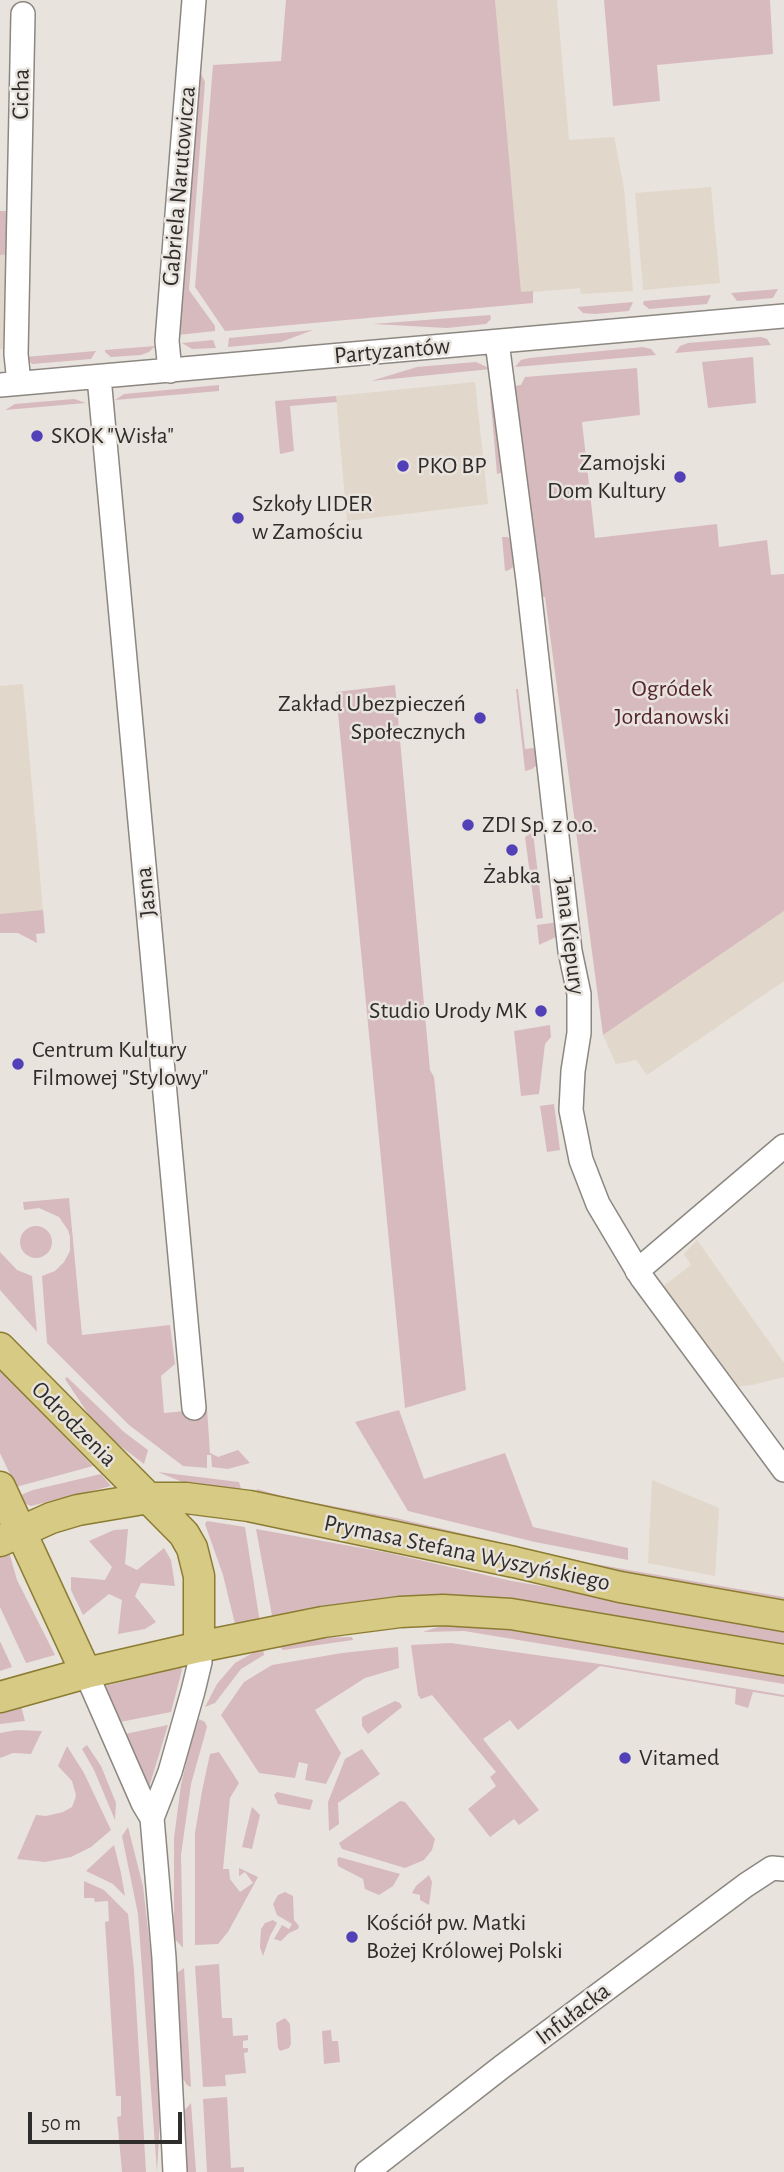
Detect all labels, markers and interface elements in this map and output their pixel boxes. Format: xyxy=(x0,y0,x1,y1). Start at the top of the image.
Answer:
street label: Cicha xyxy=(6,68,36,120)
street label: Gabriela Narutowicza xyxy=(156,85,202,287)
street label: Partyzantów xyxy=(333,332,451,370)
place label: SKOK "Wisła" xyxy=(51,422,174,450)
marker: SKOK "Wisła" xyxy=(29,428,45,444)
place label: Zamojski Dom Kultury xyxy=(547,449,666,505)
place label: PKO BP xyxy=(417,452,487,480)
marker: PKO BP xyxy=(395,458,411,474)
marker: Zamojski Dom Kultury xyxy=(672,469,688,485)
place label: Szkoły LIDER w Zamościu xyxy=(252,490,373,546)
marker: Szkoły LIDER w Zamościu xyxy=(230,510,246,526)
park label: Ogródek Jordanowski xyxy=(614,675,730,731)
place label: Zakład Ubezpieczeń Społecznych xyxy=(278,690,466,746)
marker: Zakład Ubezpieczeń Społecznych xyxy=(472,710,488,726)
place label: ZDI Sp. z o.o. xyxy=(482,811,597,839)
marker: ZDI Sp. z o.o. xyxy=(460,817,476,833)
marker: Żabka xyxy=(504,842,520,858)
place label: Żabka xyxy=(483,862,541,890)
street label: Jasna xyxy=(129,865,163,919)
street label: Jana Kiepury xyxy=(549,876,591,996)
place label: Studio Urody MK xyxy=(369,997,527,1025)
marker: Studio Urody MK xyxy=(533,1003,549,1019)
place label: Centrum Kultury Filmowej "Stylowy" xyxy=(32,1036,208,1092)
marker: Centrum Kultury Filmowej "Stylowy" xyxy=(10,1056,26,1072)
street label: Odrodzenia xyxy=(25,1375,123,1473)
street label: Prymasa Stefana Wyszyńskiego xyxy=(321,1509,613,1597)
place label: Vitamed xyxy=(639,1744,720,1772)
marker: Vitamed xyxy=(617,1750,633,1766)
place label: Kościół pw. Matki Bożej Królowej Polski xyxy=(366,1909,563,1965)
marker: Kościół pw. Matki Bożej Królowej Polski xyxy=(344,1929,360,1945)
street label: Infułacka xyxy=(530,1977,616,2051)
scale bar xyxy=(32,2098,186,2142)
text: 50 m xyxy=(41,2113,81,2134)

